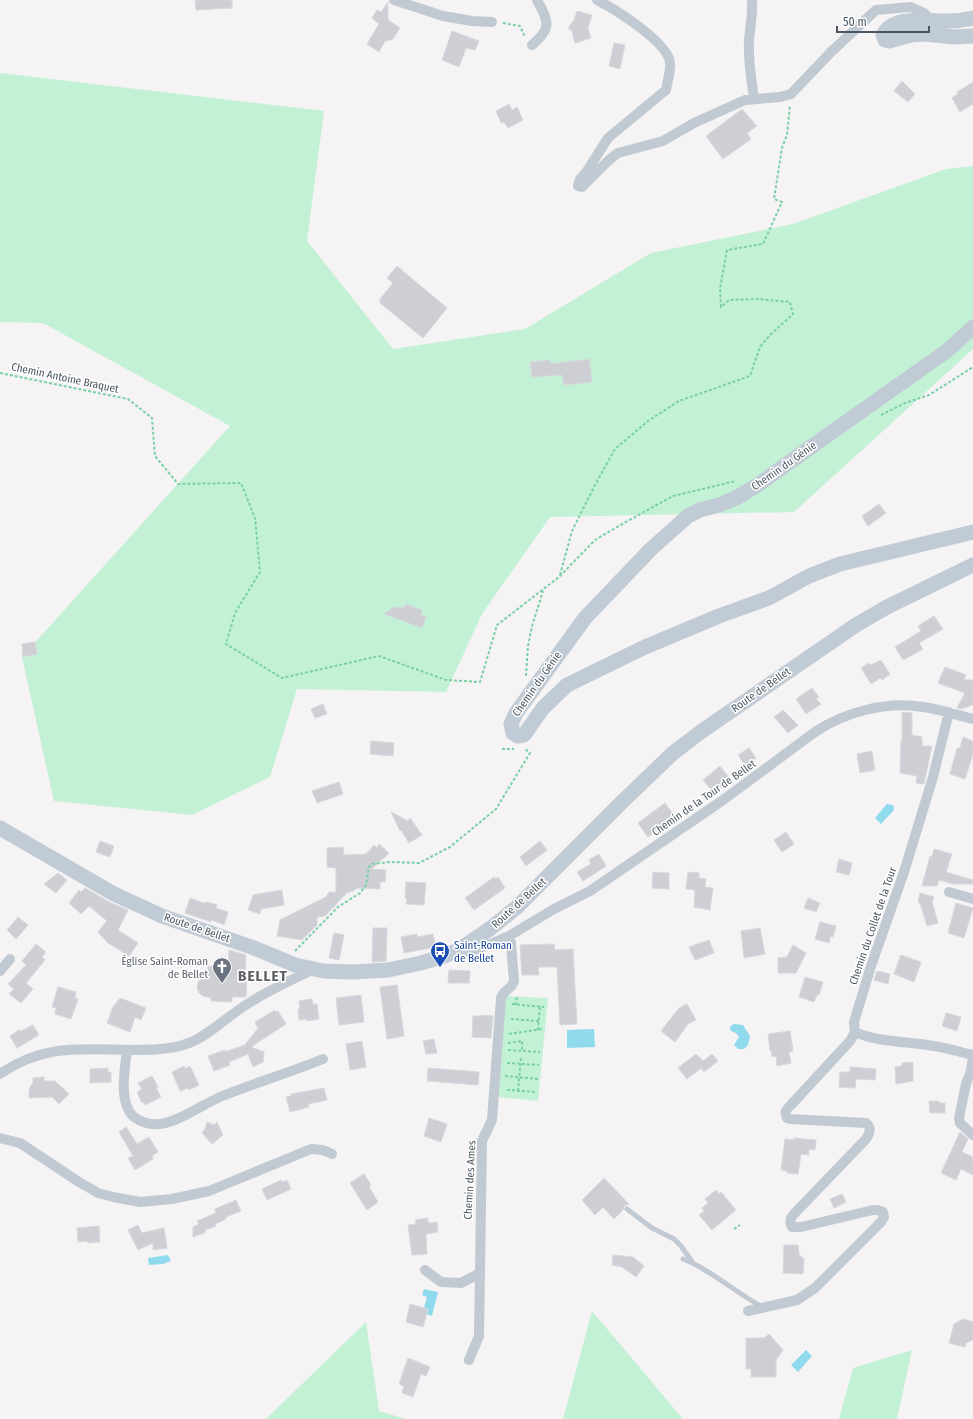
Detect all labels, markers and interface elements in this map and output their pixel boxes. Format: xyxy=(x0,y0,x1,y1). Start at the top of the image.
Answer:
scale bar xyxy=(837,8,929,34)
text: 50 m xyxy=(843,15,867,29)
street label: Chemin Antoine Braquet xyxy=(10,360,120,396)
street label: Chemin du Génie xyxy=(749,439,819,493)
street label: Chemin du Génie xyxy=(510,649,564,719)
street label: Route de Bellet xyxy=(729,665,793,715)
street label: Chemin de la Tour de Bellet xyxy=(650,757,759,839)
street label: Chemin du Collet de la Tour xyxy=(847,865,899,987)
street label: Route de Bellet xyxy=(489,875,549,931)
street label: Route de Bellet xyxy=(162,911,232,946)
place label: Saint-Roman de Bellet xyxy=(454,939,512,965)
bus stop icon: Saint-Roman de Bellet xyxy=(429,940,451,968)
place label: Église Saint-Roman de Bellet xyxy=(122,954,208,981)
church icon: Église Saint-Roman de Bellet xyxy=(211,956,233,984)
district label: BELLET xyxy=(238,967,288,985)
street label: Chemin des Ames xyxy=(461,1140,479,1220)

